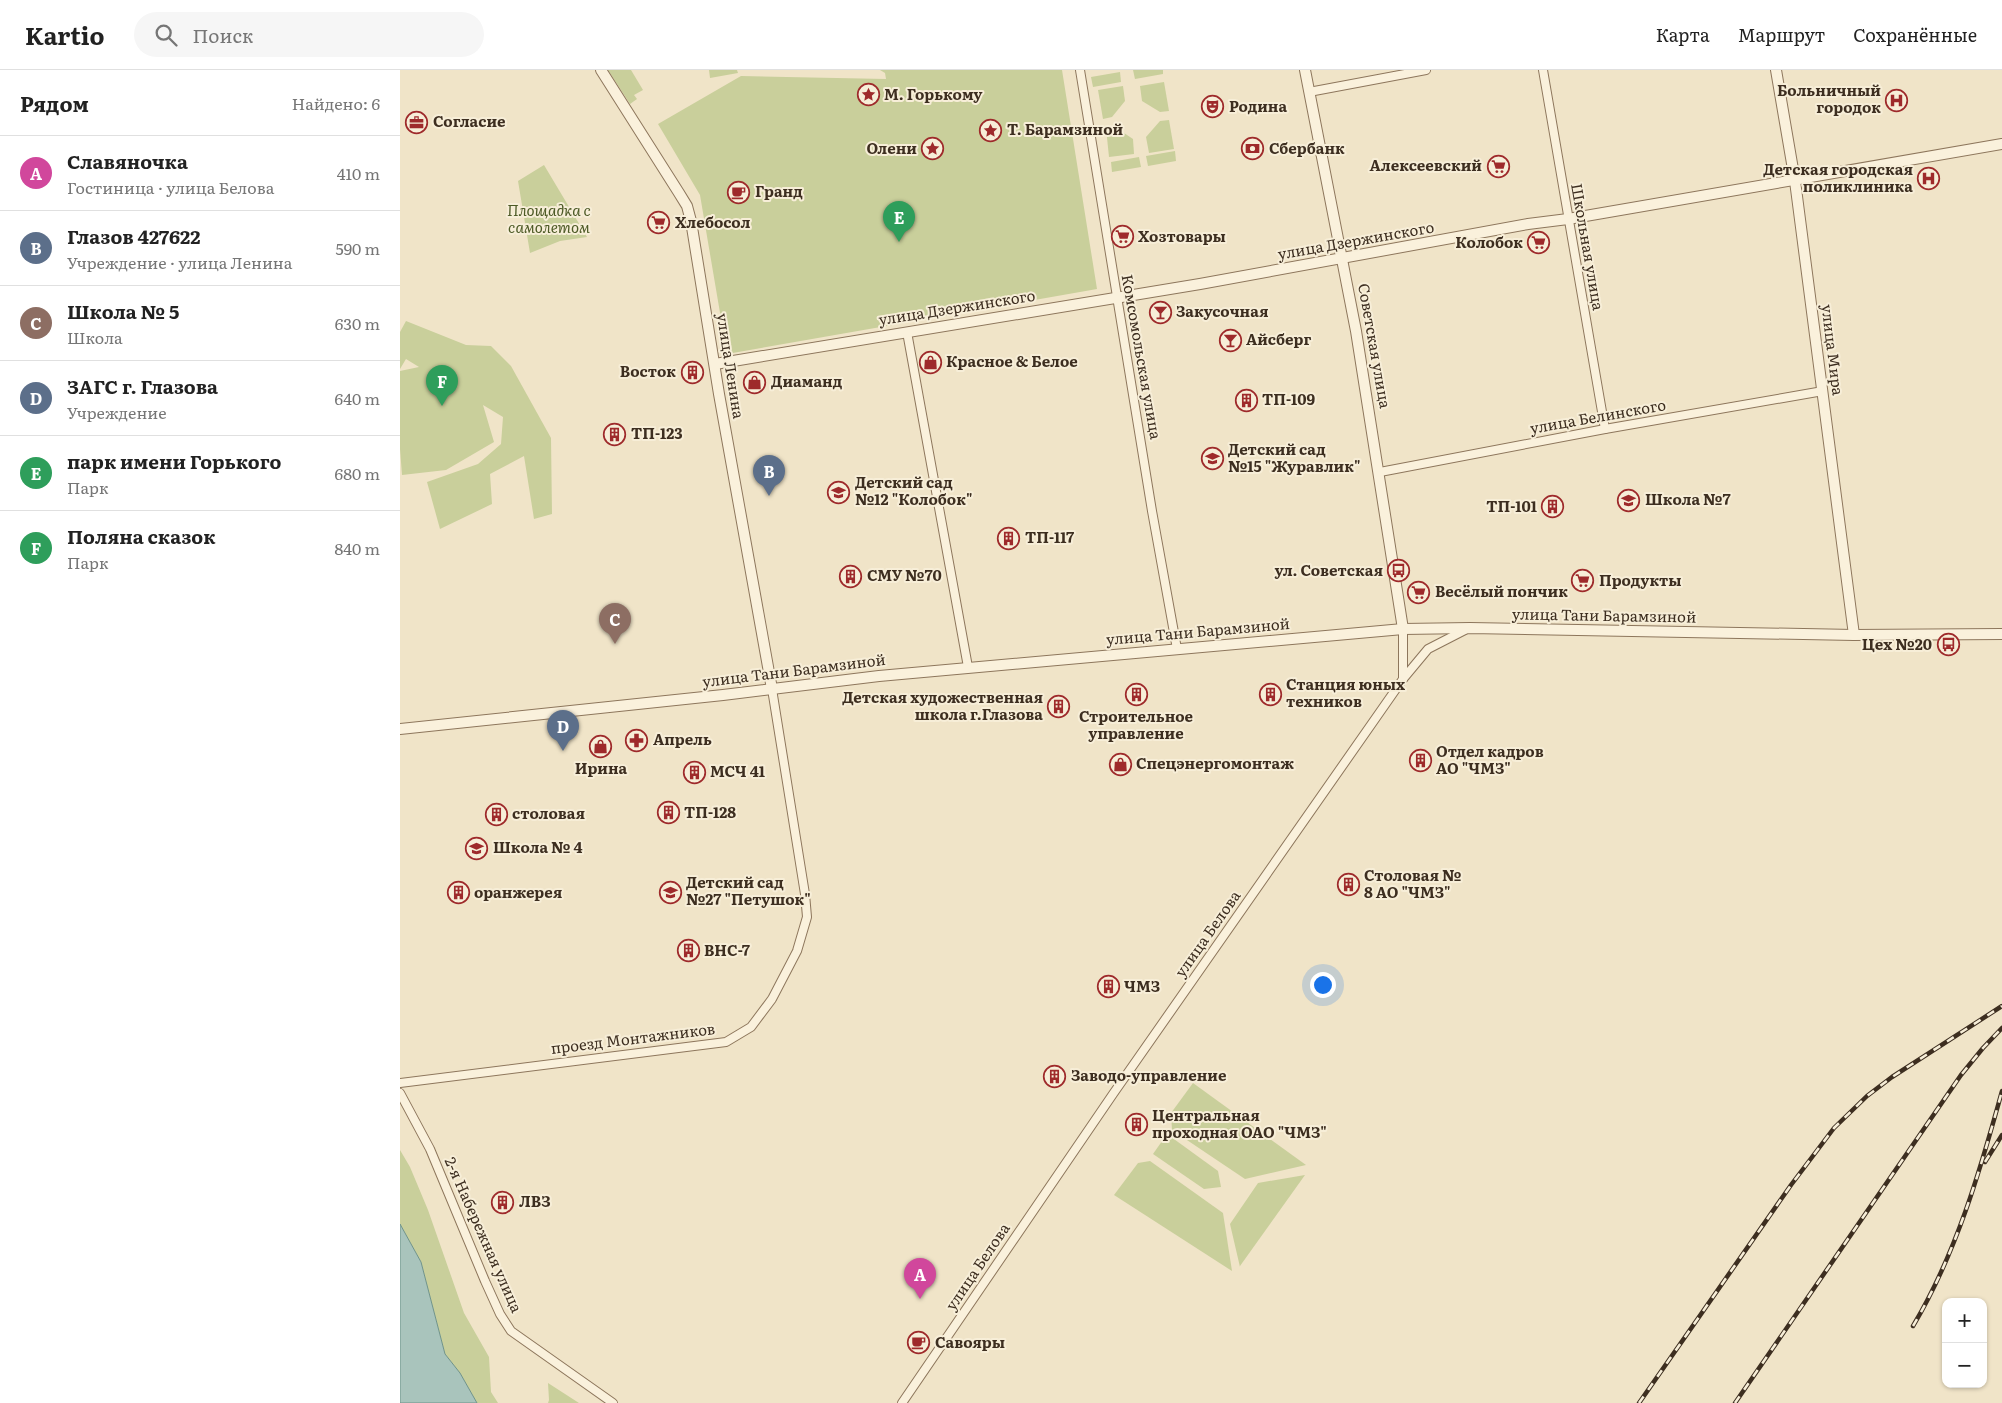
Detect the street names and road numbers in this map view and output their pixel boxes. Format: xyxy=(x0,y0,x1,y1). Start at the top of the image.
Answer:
street label: Школьная улица xyxy=(1566,181,1611,313)
street label: улица Дзержинского xyxy=(1276,214,1436,265)
street label: Комсомольская улица xyxy=(1117,272,1168,442)
street label: Советская улица xyxy=(1353,281,1398,411)
street label: улица Дзержинского xyxy=(877,283,1037,330)
street label: улица Мира xyxy=(1816,303,1851,398)
street label: улица Ленина xyxy=(712,311,751,421)
street label: улица Белинского xyxy=(1528,392,1668,439)
street label: улица Тани Барамзиной xyxy=(1512,601,1696,628)
street label: улица Тани Барамзиной xyxy=(1105,611,1291,650)
street label: улица Тани Барамзиной xyxy=(701,647,887,692)
street label: улица Белова xyxy=(1168,884,1246,981)
street label: проезд Монтажников xyxy=(549,1016,716,1059)
street label: 2-я Набережная улица xyxy=(440,1153,529,1317)
street label: улица Белова xyxy=(939,1217,1015,1315)

